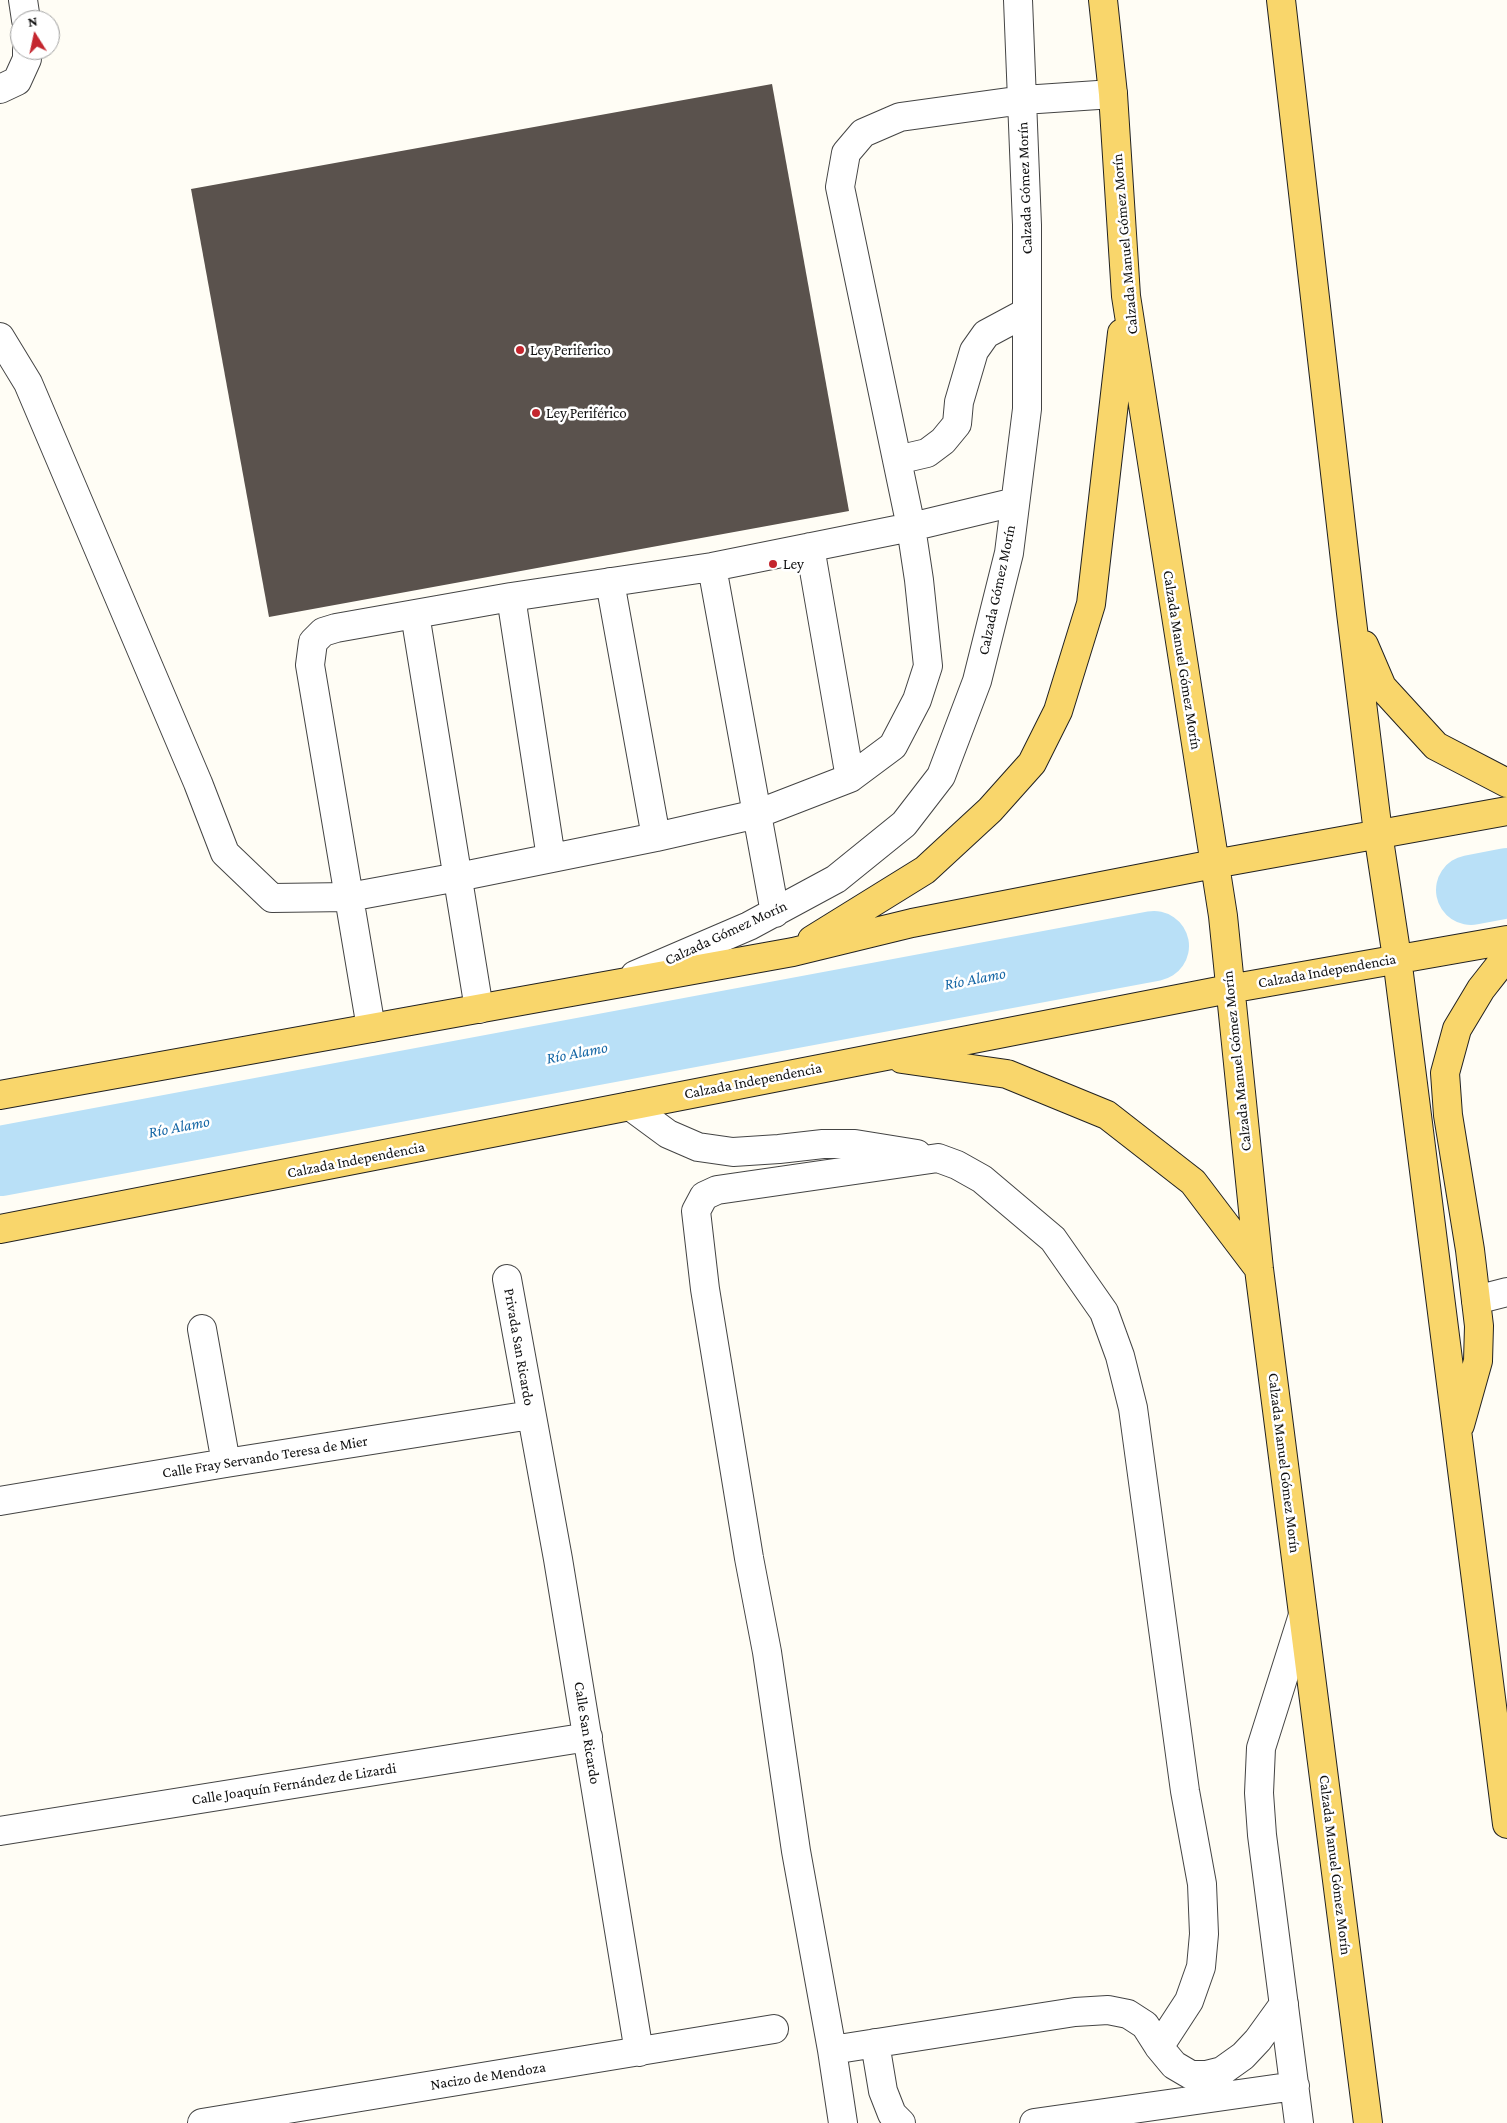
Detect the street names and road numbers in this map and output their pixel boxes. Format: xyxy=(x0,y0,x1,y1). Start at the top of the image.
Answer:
street label: Calzada Gómez Morín xyxy=(1014,121,1036,255)
street label: Calzada Manuel Gómez Morín xyxy=(1108,153,1142,335)
street label: Calzada Gómez Morín xyxy=(974,523,1020,657)
street label: Calzada Manuel Gómez Morín xyxy=(1159,569,1205,751)
street label: Calzada Gómez Morín xyxy=(662,897,790,969)
street label: Calzada Independencia xyxy=(1257,950,1397,992)
street label: Calzada Manuel Gómez Morín xyxy=(1219,970,1255,1152)
street label: Calzada Independencia xyxy=(683,1059,823,1103)
street label: Calzada Independencia xyxy=(286,1138,426,1182)
street label: Privada San Ricardo xyxy=(500,1287,538,1407)
street label: Calzada Manuel Gómez Morín xyxy=(1264,1372,1304,1554)
street label: Calle Fray Servando Teresa de Mier xyxy=(161,1432,369,1482)
street label: Calle San Ricardo xyxy=(570,1680,604,1786)
street label: Calle Joaquín Fernández de Lizardi xyxy=(190,1759,398,1809)
street label: Calzada Manuel Gómez Morín xyxy=(1315,1774,1355,1956)
street label: Nacizo de Mendoza xyxy=(429,2058,547,2094)

